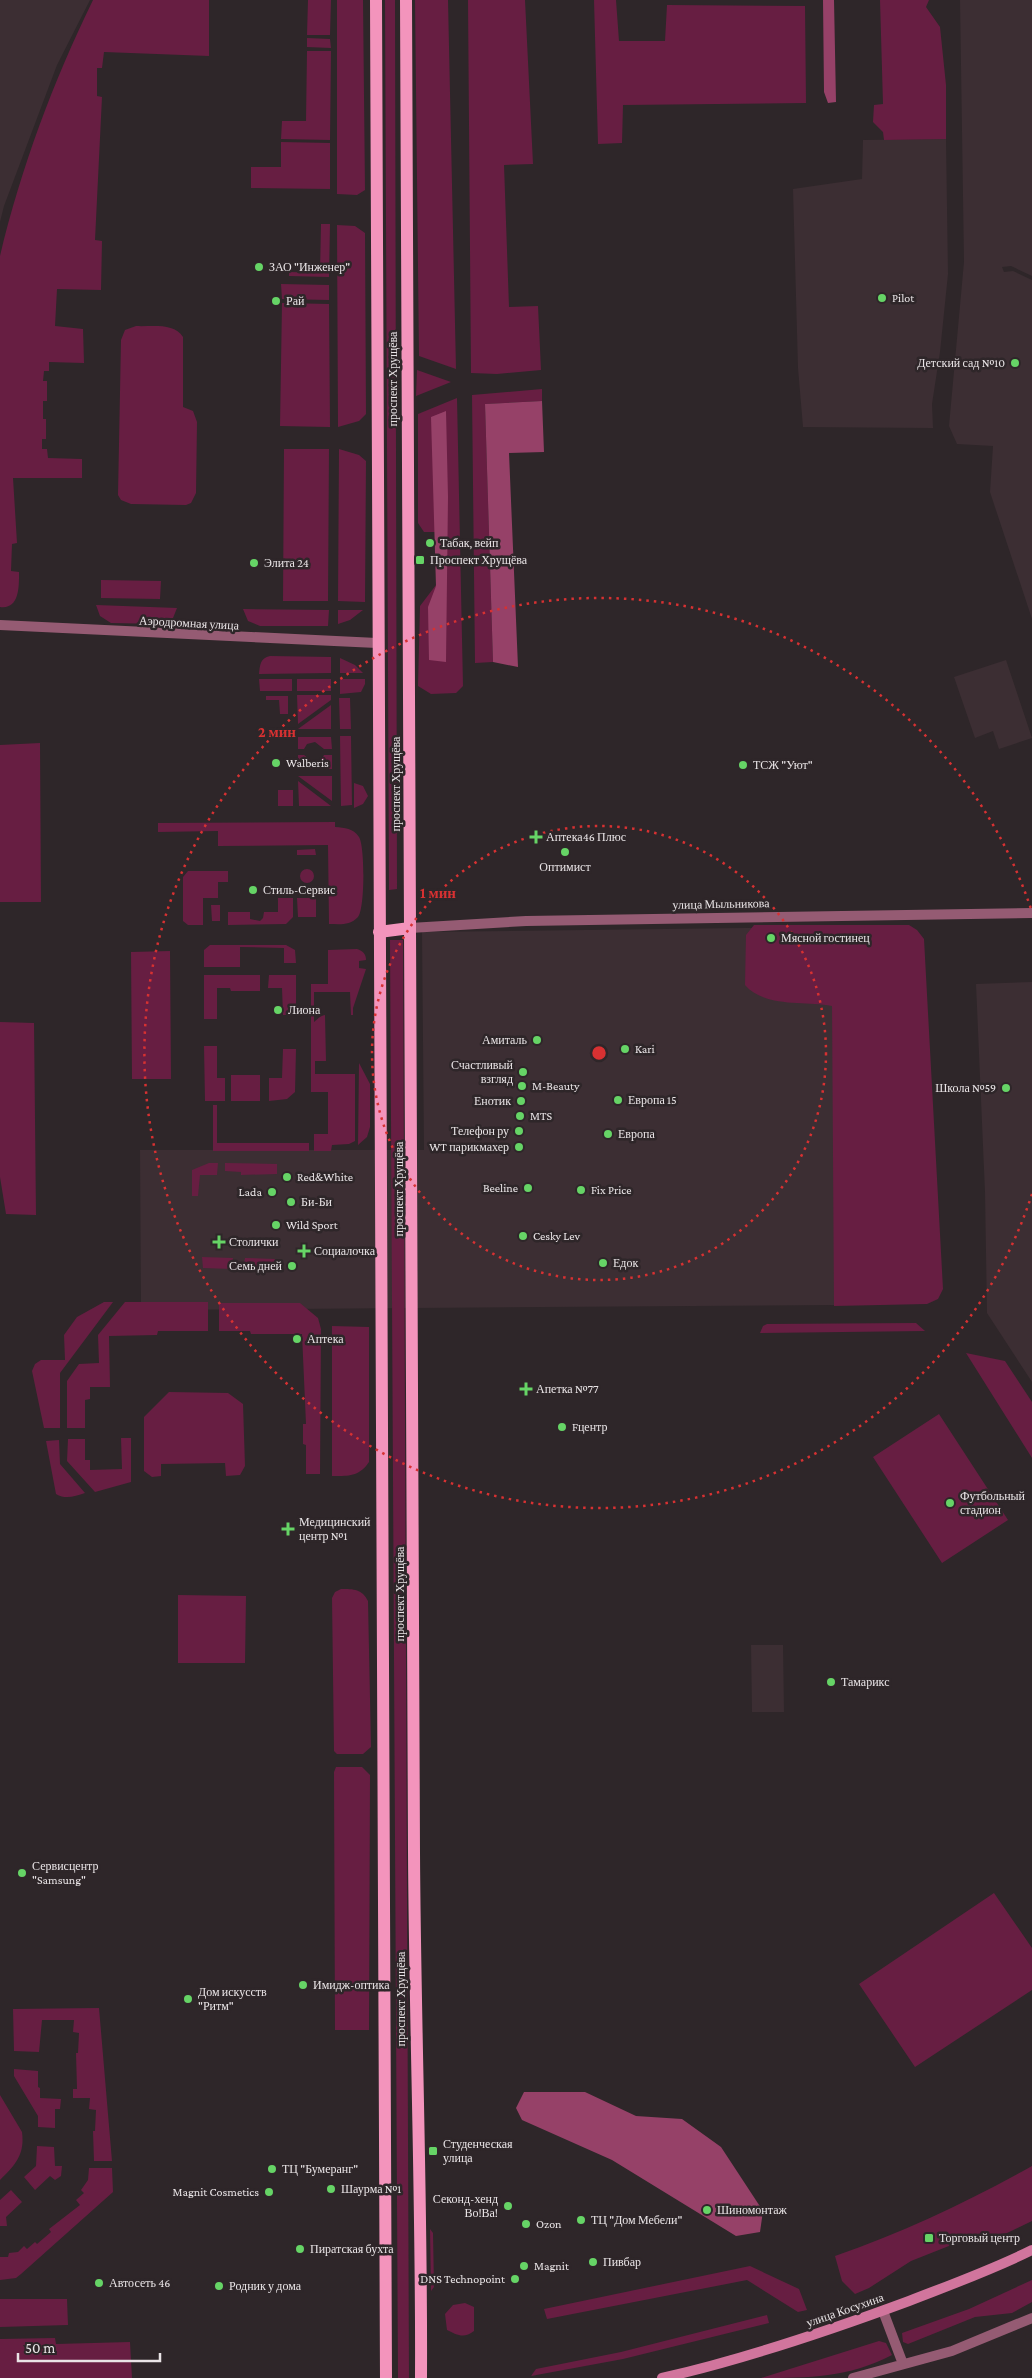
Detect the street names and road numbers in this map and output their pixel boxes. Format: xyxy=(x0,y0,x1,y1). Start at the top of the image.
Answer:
street label: проспект Хрущёва xyxy=(386,331,400,426)
street label: Аэродромная улица xyxy=(139,613,240,633)
street label: проспект Хрущёва xyxy=(389,736,403,831)
street label: улица Мыльникова xyxy=(672,896,770,912)
street label: проспект Хрущёва xyxy=(392,1141,406,1236)
street label: проспект Хрущёва xyxy=(393,1546,407,1641)
street label: проспект Хрущёва xyxy=(394,1951,408,2046)
street label: улица Косухина xyxy=(804,2290,886,2330)

